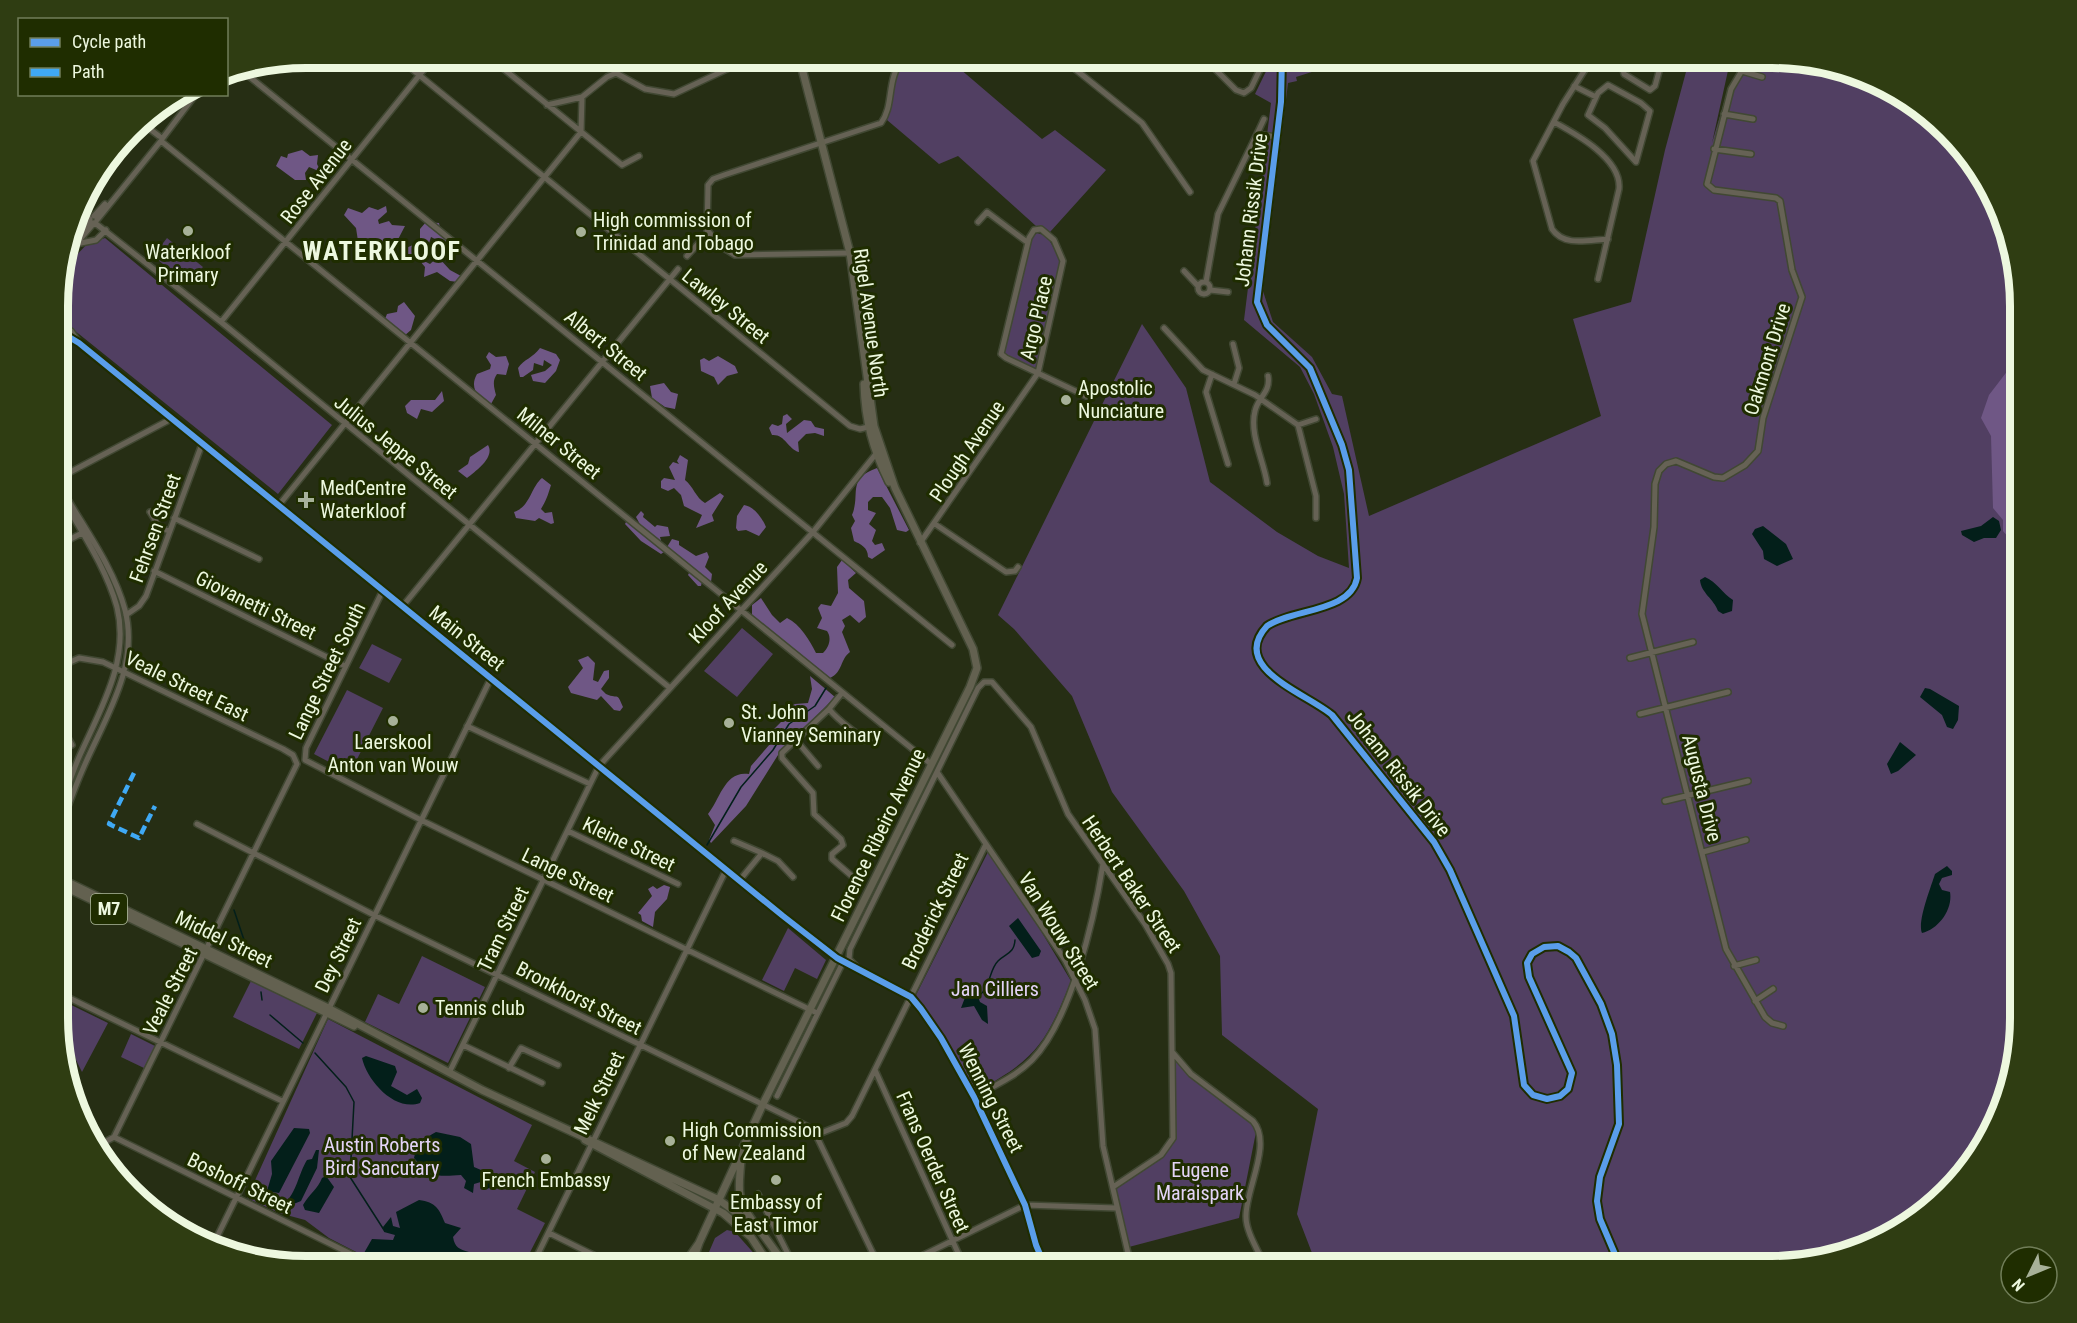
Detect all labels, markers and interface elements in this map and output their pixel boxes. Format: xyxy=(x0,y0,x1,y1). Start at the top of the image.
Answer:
legend xyxy=(18,18,228,96)
text: Cycle path xyxy=(72,31,146,52)
text: Path xyxy=(72,61,105,82)
street label: Johann Rissik Drive xyxy=(1230,132,1272,288)
street label: Rose Avenue xyxy=(275,134,357,228)
place label: High commission of Trinidad and Tobago xyxy=(593,208,754,255)
marker: Waterkloof Primary xyxy=(181,224,195,238)
marker: High commission of Trinidad and Tobago xyxy=(574,225,588,239)
district label: WATERKLOOF xyxy=(303,236,461,266)
place label: Waterkloof Primary xyxy=(145,240,232,287)
street label: Rigel Avenue North xyxy=(849,247,893,399)
street label: Lawley Street xyxy=(677,263,775,349)
street label: Argo Place xyxy=(1015,273,1057,363)
street label: Oakmont Drive xyxy=(1739,300,1795,418)
street label: Albert Street xyxy=(560,304,652,386)
place label: Apostolic Nunciature xyxy=(1078,376,1164,423)
street label: Julius Jeppe Street xyxy=(330,390,462,504)
marker: Apostolic Nunciature xyxy=(1059,393,1073,407)
street label: Plough Avenue xyxy=(924,396,1010,506)
street label: Milner Street xyxy=(512,402,606,484)
street label: Fehrsen Street xyxy=(124,470,186,586)
place label: MedCentre Waterkloof xyxy=(320,476,407,523)
marker: MedCentre Waterkloof xyxy=(297,491,315,509)
street label: Kloof Avenue xyxy=(684,556,772,648)
street label: Giovanetti Street xyxy=(192,565,320,645)
street label: Lange Street South xyxy=(283,598,371,744)
street label: Main Street xyxy=(424,600,510,676)
street label: Veale Street East xyxy=(121,646,253,726)
place label: St. John Vianney Seminary xyxy=(741,700,881,747)
street label: Johann Rissik Drive xyxy=(1342,705,1456,841)
marker: Laerskool Anton van Wouw xyxy=(386,714,400,728)
marker: St. John Vianney Seminary xyxy=(722,716,736,730)
place label: Laerskool Anton van Wouw xyxy=(327,730,459,777)
street label: Augusta Drive xyxy=(1677,732,1727,844)
street label: Florence Ribeiro Avenue xyxy=(826,745,930,925)
street label: Kleine Street xyxy=(579,811,679,877)
street label: Herbert Baker Street xyxy=(1077,811,1187,957)
street label: Lange Street xyxy=(518,842,618,908)
street label: Broderick Street xyxy=(896,849,974,973)
street label: Van Wouw Street xyxy=(1013,868,1105,994)
street label: Tram Street xyxy=(472,883,534,975)
road number: M7 xyxy=(91,894,127,924)
street label: Middel Street xyxy=(172,905,276,973)
street label: Dey Street xyxy=(310,914,366,996)
street label: Veale Street xyxy=(138,943,202,1039)
street label: Bronkhorst Street xyxy=(512,956,646,1040)
park label: Jan Cilliers xyxy=(951,977,1039,1001)
place label: Tennis club xyxy=(435,996,525,1020)
marker: Tennis club xyxy=(416,1001,430,1015)
street label: Wenning Street xyxy=(953,1039,1029,1157)
street label: Melk Street xyxy=(569,1047,629,1139)
street label: Frans Oerder Street xyxy=(891,1088,975,1236)
place label: High Commission of New Zealand xyxy=(682,1118,822,1165)
park label: Austin Roberts Bird Sancutary xyxy=(324,1133,440,1180)
marker: High Commission of New Zealand xyxy=(663,1134,677,1148)
street label: Boshoff Street xyxy=(184,1147,297,1219)
marker: French Embassy xyxy=(539,1152,553,1166)
park label: Eugene Maraispark xyxy=(1156,1158,1244,1205)
place label: French Embassy xyxy=(482,1168,610,1192)
marker: Embassy of East Timor xyxy=(769,1173,783,1187)
place label: Embassy of East Timor xyxy=(730,1190,823,1237)
north arrow xyxy=(1999,1245,2059,1305)
text: N xyxy=(2008,1275,2029,1295)

